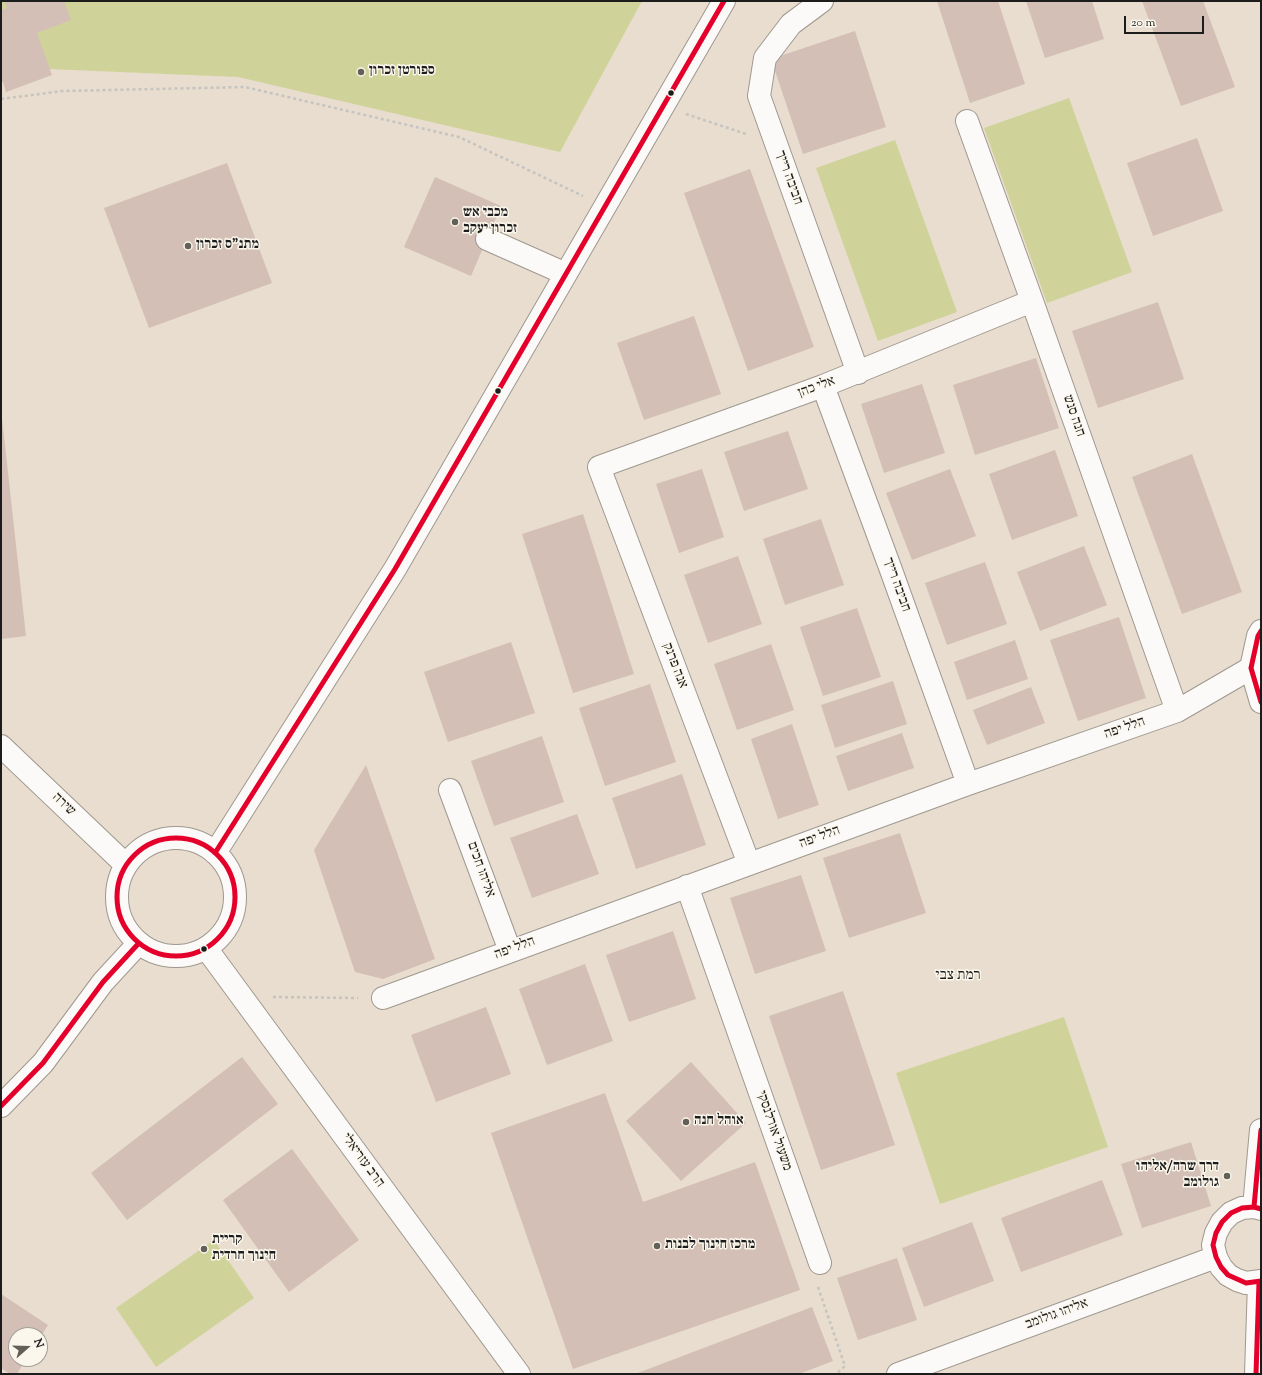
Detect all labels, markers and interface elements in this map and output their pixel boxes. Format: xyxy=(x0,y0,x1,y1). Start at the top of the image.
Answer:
scale bar xyxy=(1126,8,1206,34)
text: 20 m xyxy=(1131,14,1155,32)
place label: ספורטן זכרון xyxy=(369,64,435,80)
marker: ספורטן זכרון xyxy=(356,67,366,77)
unlabelled marker xyxy=(666,88,676,98)
street label: חביבה רייך xyxy=(770,149,806,207)
place label: מכבי אש זכרון יעקב xyxy=(463,206,517,238)
marker: מכבי אש זכרון יעקב xyxy=(450,217,460,227)
place label: מתנ"ס זכרון xyxy=(196,238,259,254)
marker: מתנ"ס זכרון xyxy=(183,241,193,251)
street label: אלי כהן xyxy=(796,374,838,402)
unlabelled marker xyxy=(493,386,503,396)
street label: חנה סנש xyxy=(1058,393,1088,439)
street label: חביבה רייך xyxy=(878,556,914,614)
street label: אנה פרנק xyxy=(658,641,690,691)
street label: הלל יפה xyxy=(1102,714,1148,744)
street label: שירה xyxy=(48,790,78,820)
street label: הלל יפה xyxy=(797,823,843,853)
street label: אליהו חכים xyxy=(462,840,498,900)
street label: הלל יפה xyxy=(492,934,538,964)
unlabelled marker xyxy=(199,944,209,954)
district label: רמת צבי xyxy=(935,967,981,985)
street label: משעול אורלנסקי xyxy=(751,1089,795,1173)
place label: אוהל חנה xyxy=(694,1114,744,1130)
marker: אוהל חנה xyxy=(681,1117,691,1127)
street label: הרב עזריאלי xyxy=(337,1131,387,1191)
place label: דרך שרה/אליהו גולומב xyxy=(1136,1160,1219,1192)
marker: דרך שרה/אליהו גולומב xyxy=(1222,1171,1232,1181)
place label: קריית חינוך חרדית xyxy=(212,1233,276,1266)
place label: מרכז חינוך לבנות xyxy=(665,1238,755,1254)
marker: מרכז חינוך לבנות xyxy=(652,1241,662,1251)
marker: קריית חינוך חרדית xyxy=(199,1244,209,1254)
street label: אליהו גולומב xyxy=(1023,1296,1091,1334)
north arrow xyxy=(8,1327,48,1367)
text: N xyxy=(29,1336,47,1350)

